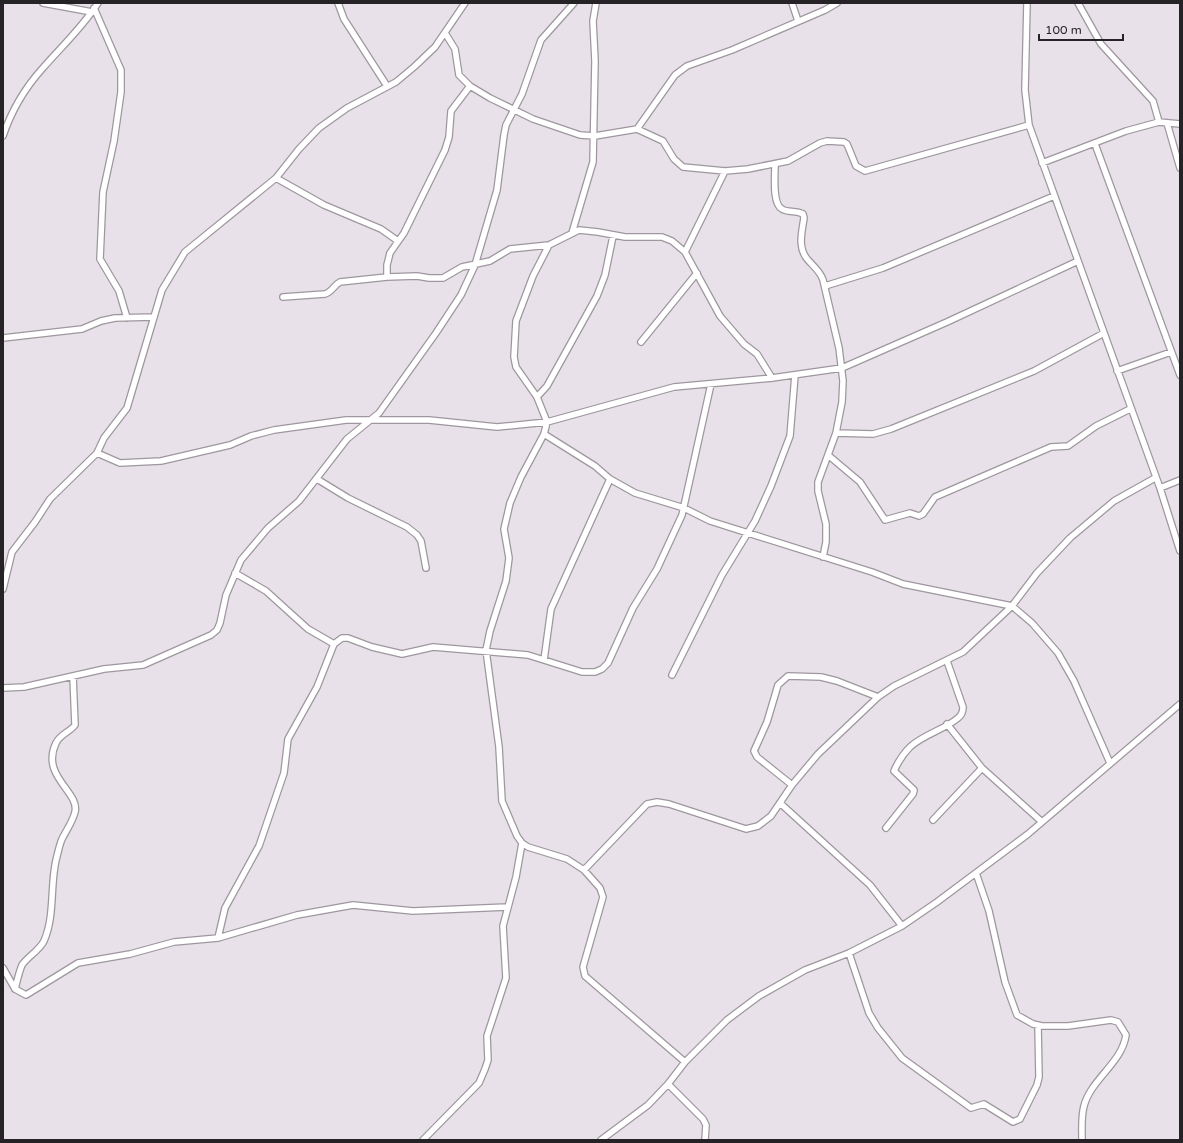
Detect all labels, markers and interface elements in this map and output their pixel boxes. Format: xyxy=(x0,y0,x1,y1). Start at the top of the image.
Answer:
scale bar xyxy=(1039,16,1123,42)
text: 100 m xyxy=(1045,23,1082,37)

